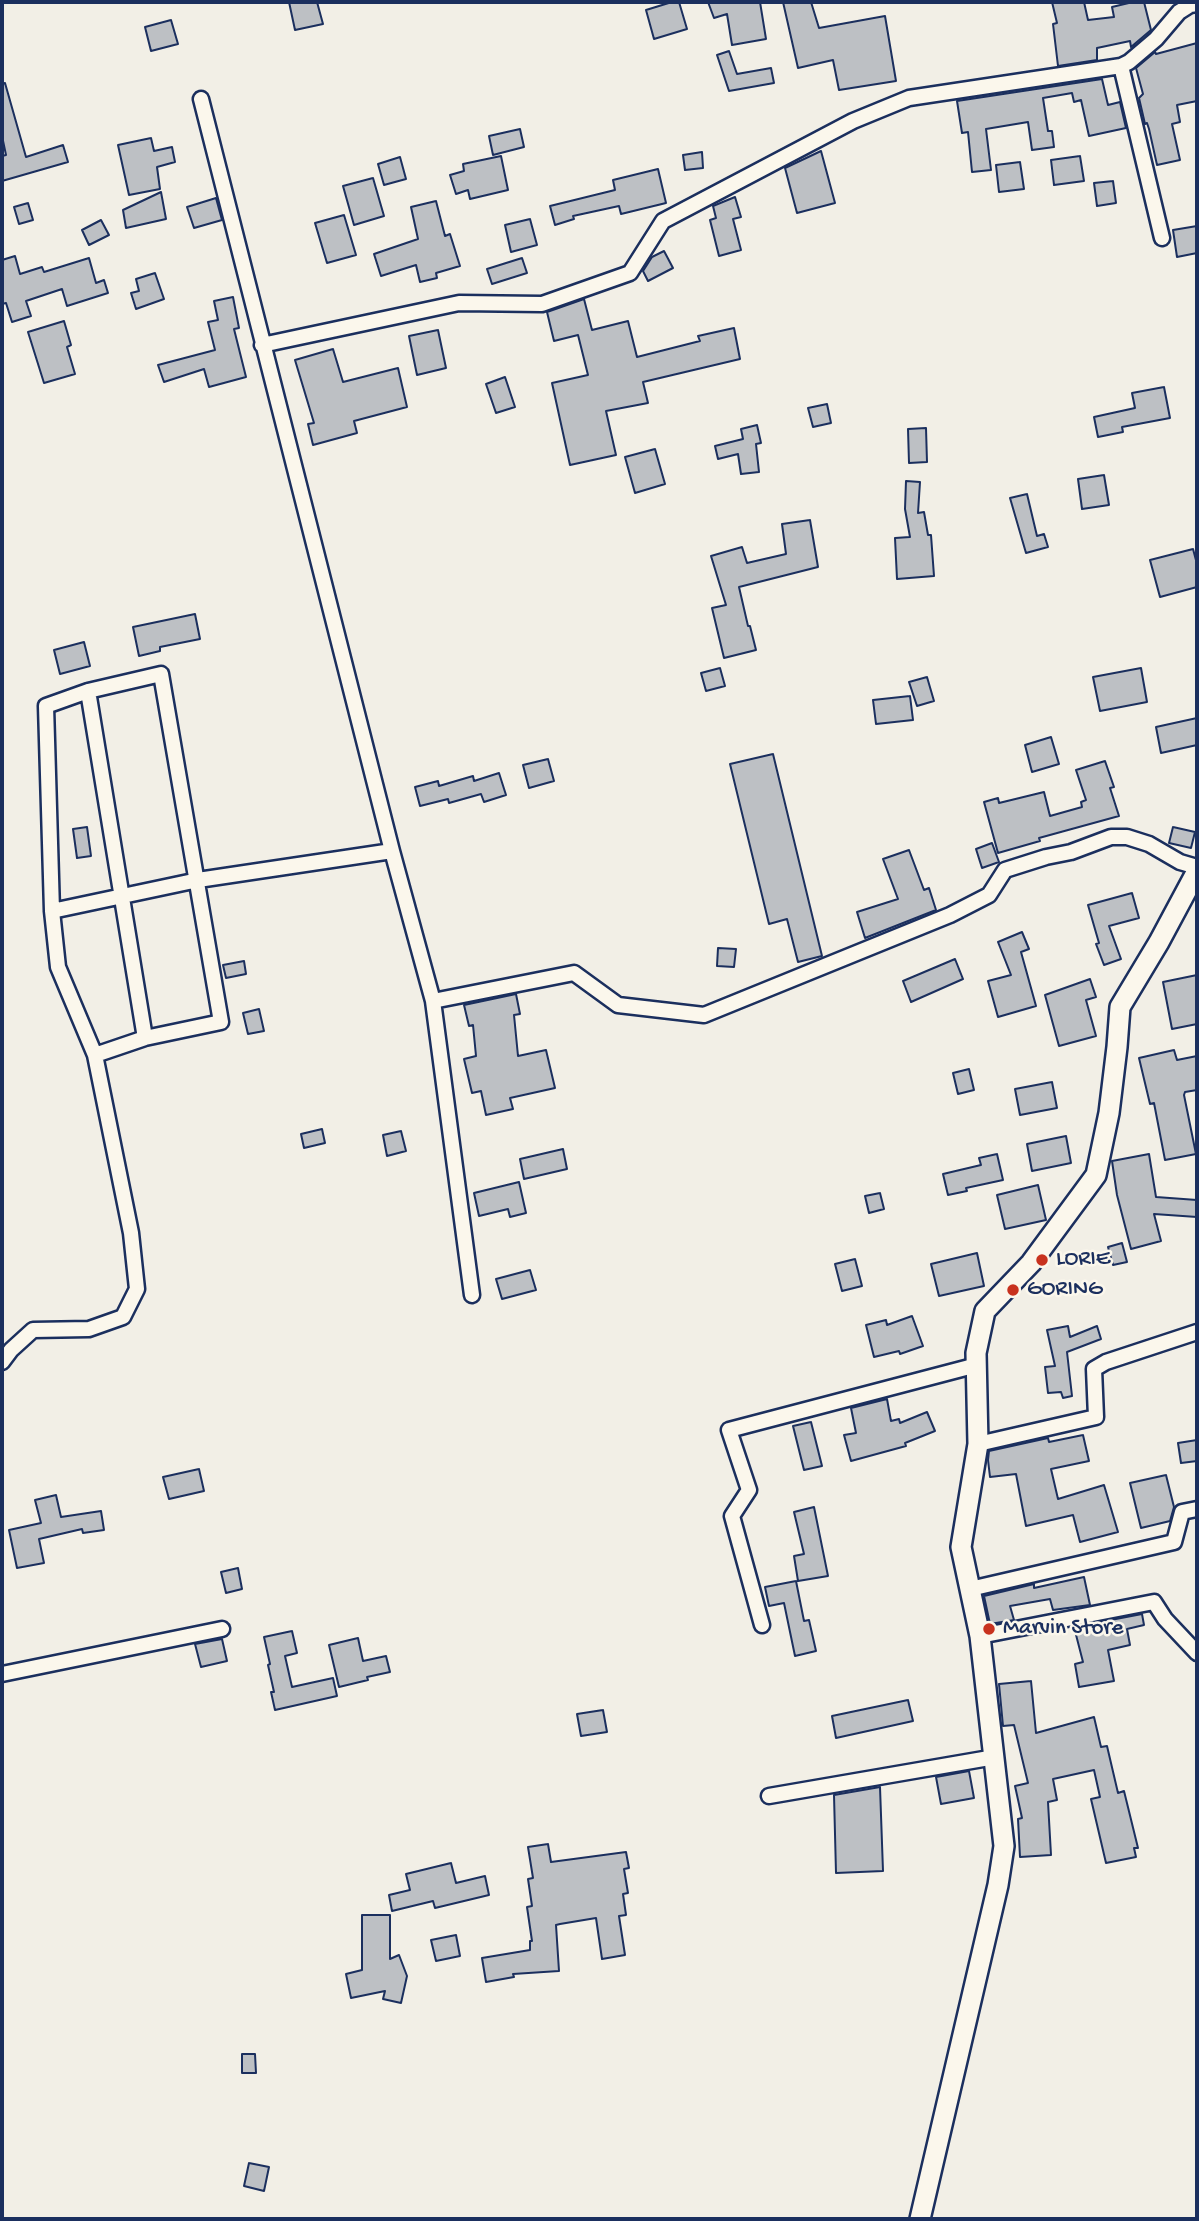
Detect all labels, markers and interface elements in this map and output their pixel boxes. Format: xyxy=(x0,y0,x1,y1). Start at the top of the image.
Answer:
place label: LORIE xyxy=(1056,1246,1110,1274)
marker: LORIE xyxy=(1034,1252,1050,1268)
place label: GORING xyxy=(1027,1276,1102,1304)
marker: GORING xyxy=(1005,1282,1021,1298)
place label: Marvin Store xyxy=(1003,1615,1123,1643)
marker: Marvin Store xyxy=(981,1621,997,1637)

